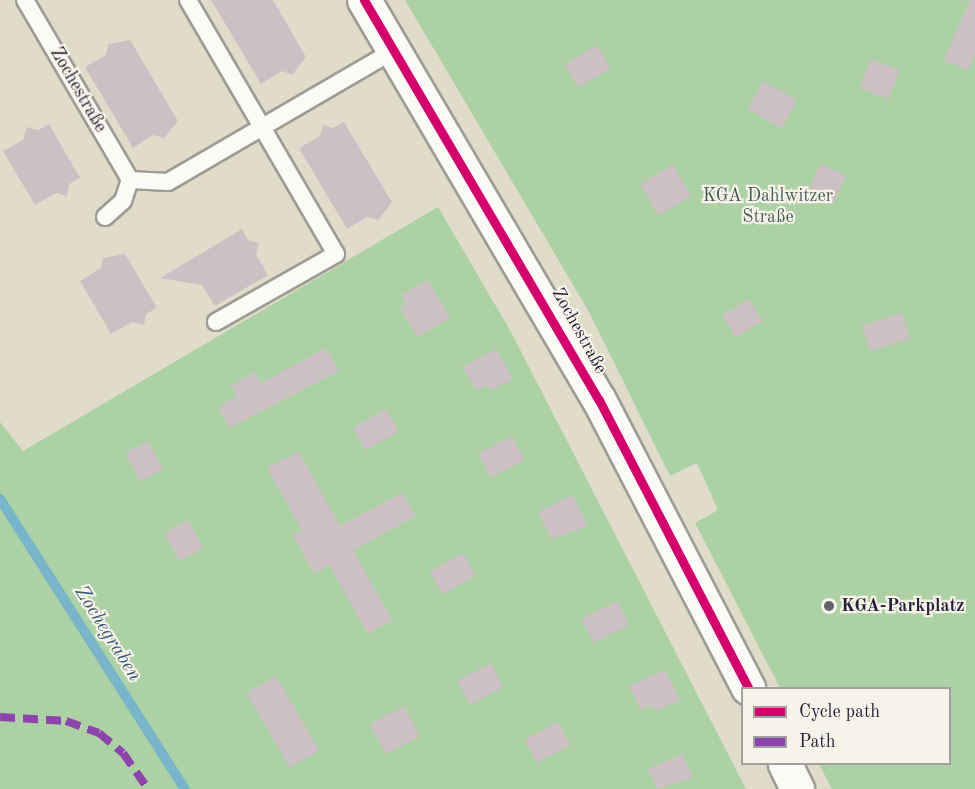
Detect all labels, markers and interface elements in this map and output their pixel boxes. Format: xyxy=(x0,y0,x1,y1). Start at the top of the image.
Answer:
street label: Zochestraße xyxy=(45,44,111,136)
park label: KGA Dahlwitzer Straße xyxy=(703,186,833,228)
street label: Zochestraße xyxy=(547,284,611,378)
water label: Zochegraben xyxy=(68,582,146,686)
place label: KGA-Parkplatz xyxy=(841,595,965,617)
marker: KGA-Parkplatz xyxy=(822,599,836,613)
legend xyxy=(741,687,951,765)
text: Cycle path xyxy=(799,703,880,721)
text: Path xyxy=(799,733,835,751)

